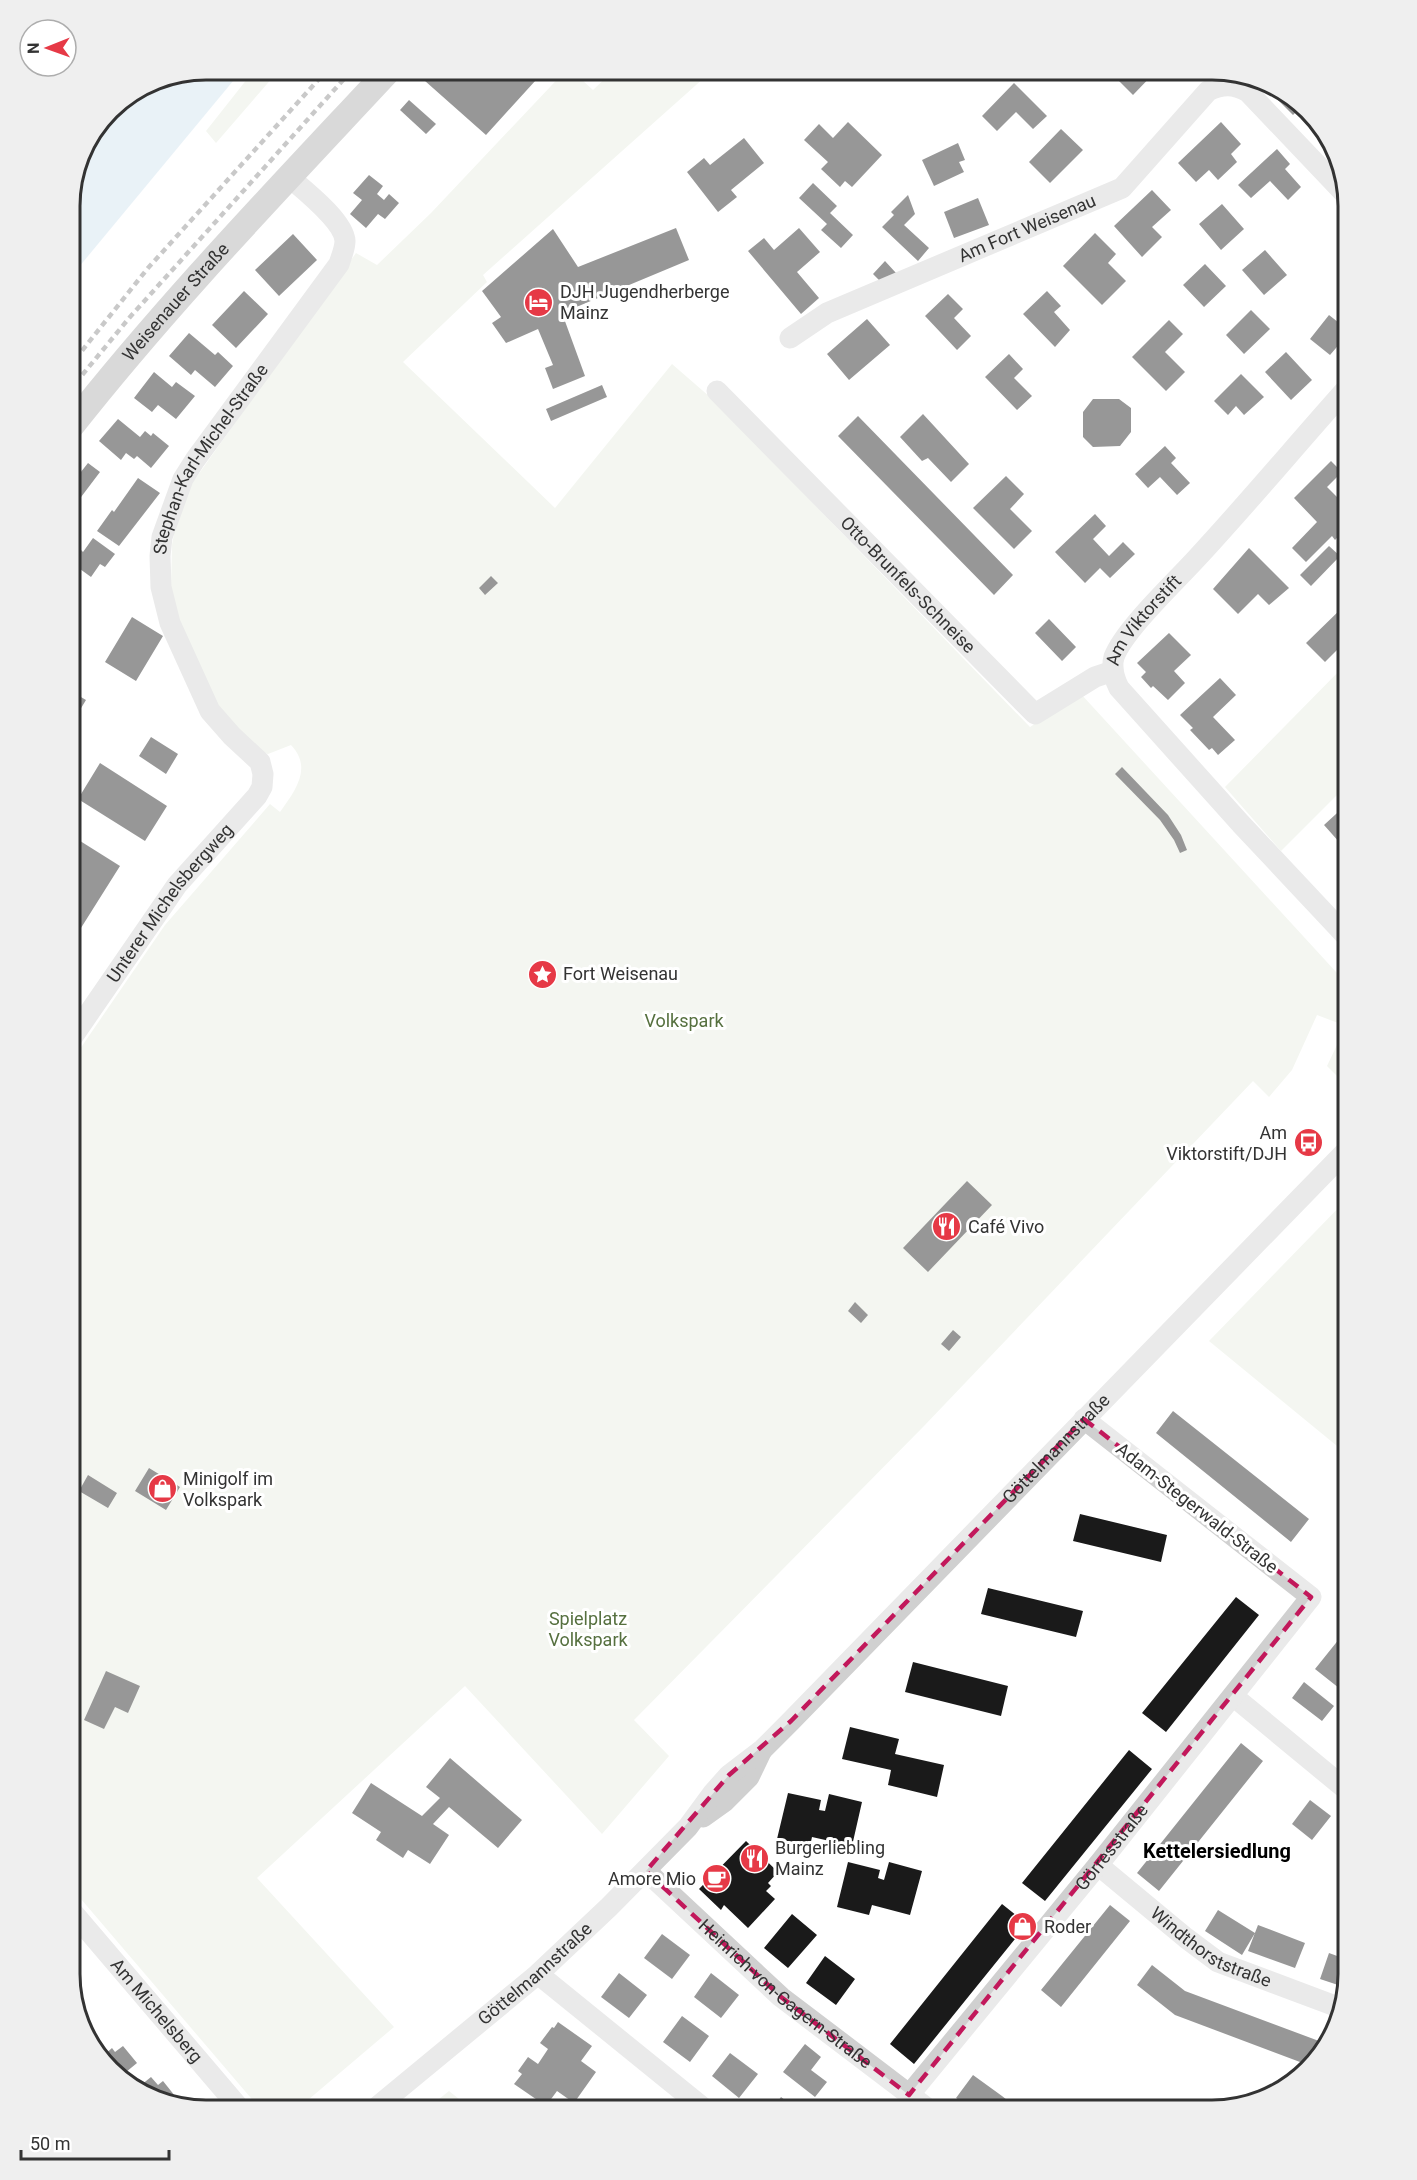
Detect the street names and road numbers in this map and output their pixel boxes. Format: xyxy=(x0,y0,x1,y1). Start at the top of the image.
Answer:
street label: Am Fort Weisenau xyxy=(955,189,1099,266)
street label: Weisenauer Straße xyxy=(118,238,233,365)
street label: Stephan-Karl-Michel-Straße xyxy=(149,360,272,555)
street label: Otto-Brunfels-Schneise xyxy=(836,512,980,657)
street label: Am Viktorstift xyxy=(1101,570,1185,667)
street label: Unterer Michelsbergweg xyxy=(102,819,237,986)
street label: Göttelmannstraße xyxy=(998,1389,1114,1508)
street label: Adam-Stegerwald-Straße xyxy=(1112,1438,1282,1577)
street label: Görresstraße xyxy=(1071,1800,1152,1894)
street label: Windthorststraße xyxy=(1147,1902,1274,1991)
street label: Heinrich-von-Gagern-Straße xyxy=(695,1915,877,2072)
street label: Göttelmannstraße xyxy=(473,1918,596,2029)
street label: Am Michelsberg xyxy=(107,1954,207,2067)

